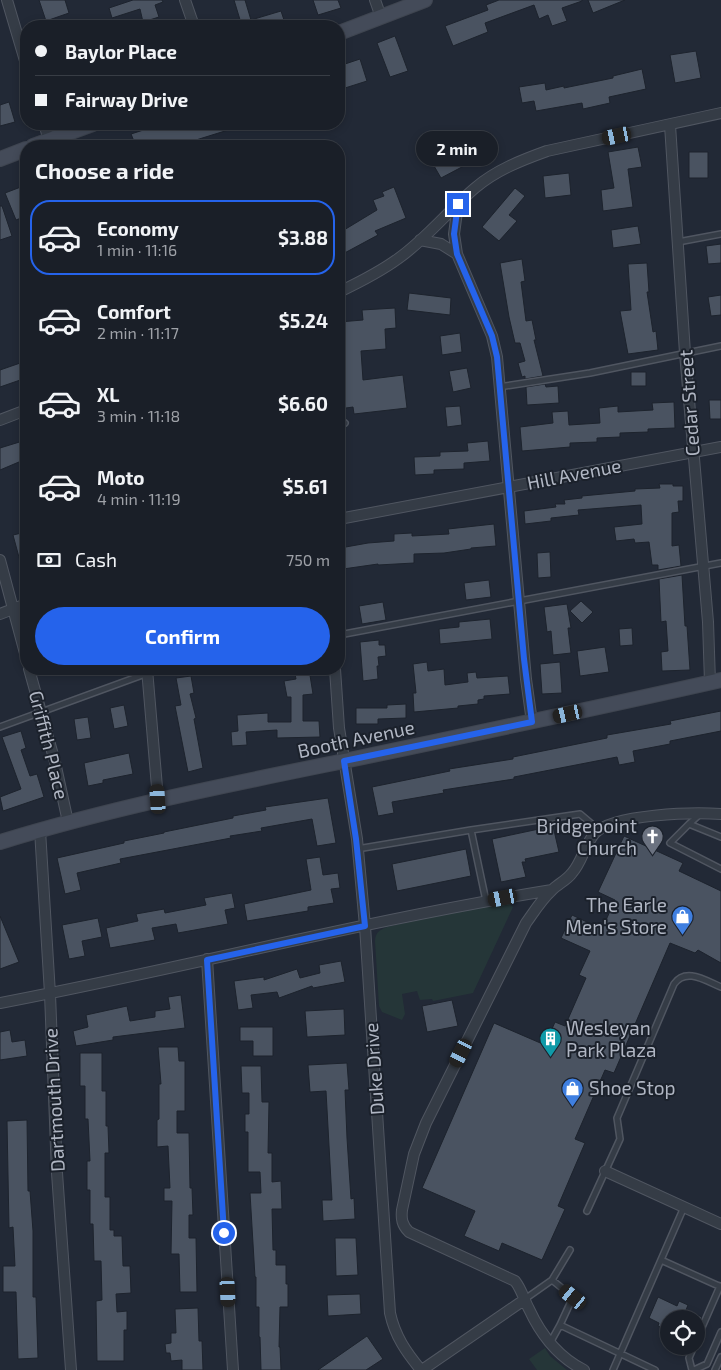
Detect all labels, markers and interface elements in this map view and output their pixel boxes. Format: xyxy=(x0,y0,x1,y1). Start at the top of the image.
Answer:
text: Baylor Place xyxy=(65,40,177,63)
text: Fairway Drive xyxy=(65,88,188,111)
car xyxy=(600,126,633,146)
callout: 2 min xyxy=(417,132,499,166)
text: 2 min xyxy=(437,139,477,158)
text: Choose a ride xyxy=(35,157,174,183)
route end xyxy=(447,193,469,215)
icon: car xyxy=(37,215,82,260)
text: Economy xyxy=(97,217,179,240)
text: $3.88 xyxy=(278,226,328,249)
text: 1 min · 11:16 xyxy=(97,240,177,259)
icon: car xyxy=(37,298,82,343)
text: Comfort xyxy=(97,300,171,323)
text: $5.24 xyxy=(279,309,328,332)
text: 2 min · 11:17 xyxy=(97,323,179,342)
street label: Cedar Street xyxy=(673,349,704,457)
icon: car xyxy=(37,381,82,426)
text: XL xyxy=(97,383,119,406)
text: $6.60 xyxy=(278,392,328,415)
text: 3 min · 11:18 xyxy=(97,406,180,425)
street label: Hill Avenue xyxy=(525,453,623,494)
icon: car xyxy=(37,464,82,509)
text: Moto xyxy=(97,466,145,489)
text: $5.61 xyxy=(282,475,328,498)
text: 4 min · 11:19 xyxy=(97,489,181,508)
icon: cash xyxy=(35,546,63,574)
text: Cash xyxy=(75,548,117,571)
text: 750 m xyxy=(286,550,330,569)
button: Confirm xyxy=(35,607,330,665)
street label: Griffith Place xyxy=(25,688,74,802)
car xyxy=(551,703,584,725)
street label: Booth Avenue xyxy=(295,715,417,762)
car xyxy=(149,784,166,814)
place label: Bridgepoint Church xyxy=(536,814,637,859)
church icon: Bridgepoint Church xyxy=(641,825,665,856)
car xyxy=(486,888,519,908)
place label: The Earle Men's Store xyxy=(565,893,667,938)
shop icon: The Earle Men's Store xyxy=(671,904,695,935)
place label: Wesleyan Park Plaza xyxy=(566,1016,656,1061)
street label: Duke Drive xyxy=(359,1022,388,1116)
building icon: Wesleyan Park Plaza xyxy=(538,1027,562,1058)
street label: Dartmouth Drive xyxy=(38,1028,69,1172)
car xyxy=(447,1036,474,1070)
shop icon: Shoe Stop xyxy=(561,1076,585,1107)
place label: Shoe Stop xyxy=(589,1076,676,1099)
route start xyxy=(213,1222,235,1244)
car xyxy=(219,1277,236,1307)
car xyxy=(556,1282,589,1312)
map controls xyxy=(660,1310,705,1355)
button: locate xyxy=(660,1310,705,1355)

